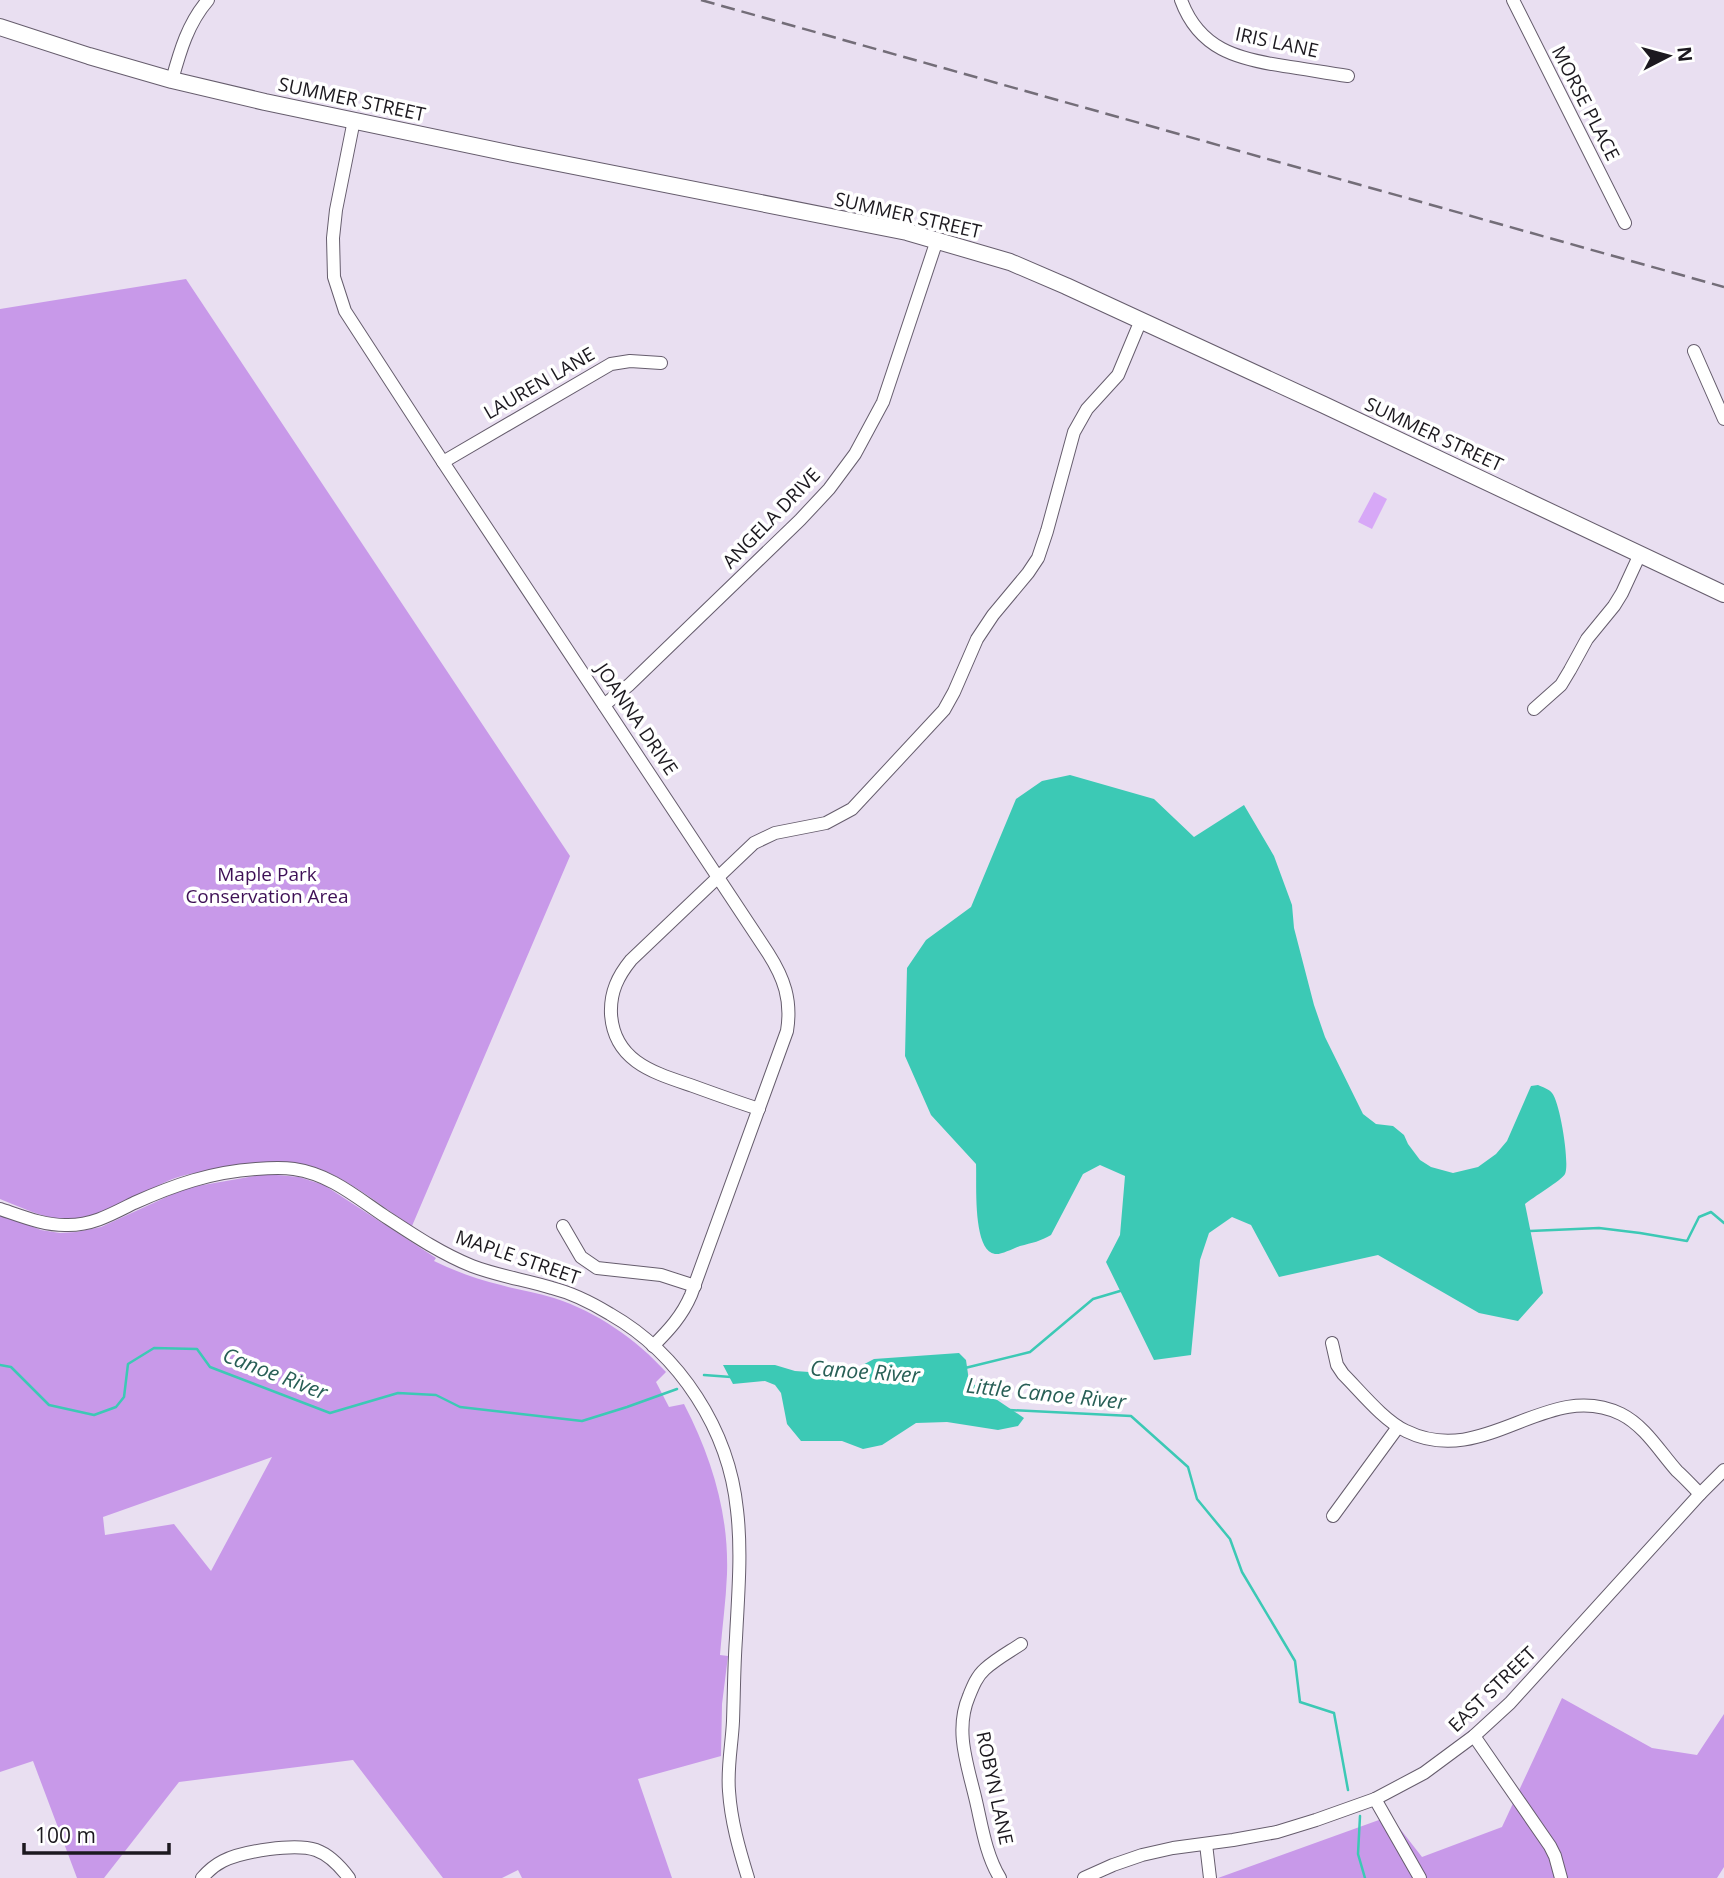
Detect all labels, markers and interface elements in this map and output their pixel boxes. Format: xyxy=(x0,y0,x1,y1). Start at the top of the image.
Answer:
street label: IRIS LANE xyxy=(1233,20,1321,64)
north arrow xyxy=(1633,21,1703,91)
street label: MORSE PLACE xyxy=(1546,41,1626,165)
text: N xyxy=(1671,45,1699,63)
street label: SUMMER STREET xyxy=(276,71,429,127)
street label: SUMMER STREET xyxy=(832,185,984,245)
street label: LAUREN LANE xyxy=(479,341,599,425)
street label: SUMMER STREET xyxy=(1361,391,1508,478)
street label: ANGELA DRIVE xyxy=(716,462,826,574)
street label: JOANNA DRIVE xyxy=(589,656,684,780)
park label: Maple Park Conservation Area xyxy=(185,861,349,909)
street label: MAPLE STREET xyxy=(452,1224,584,1291)
water label: Canoe River xyxy=(219,1340,332,1406)
water label: Canoe River xyxy=(809,1353,922,1389)
water label: Little Canoe River xyxy=(965,1371,1128,1415)
street label: EAST STREET xyxy=(1442,1640,1542,1737)
street label: ROBYN LANE xyxy=(970,1729,1020,1847)
scale bar xyxy=(24,1812,170,1856)
text: 100 m xyxy=(35,1821,96,1849)

